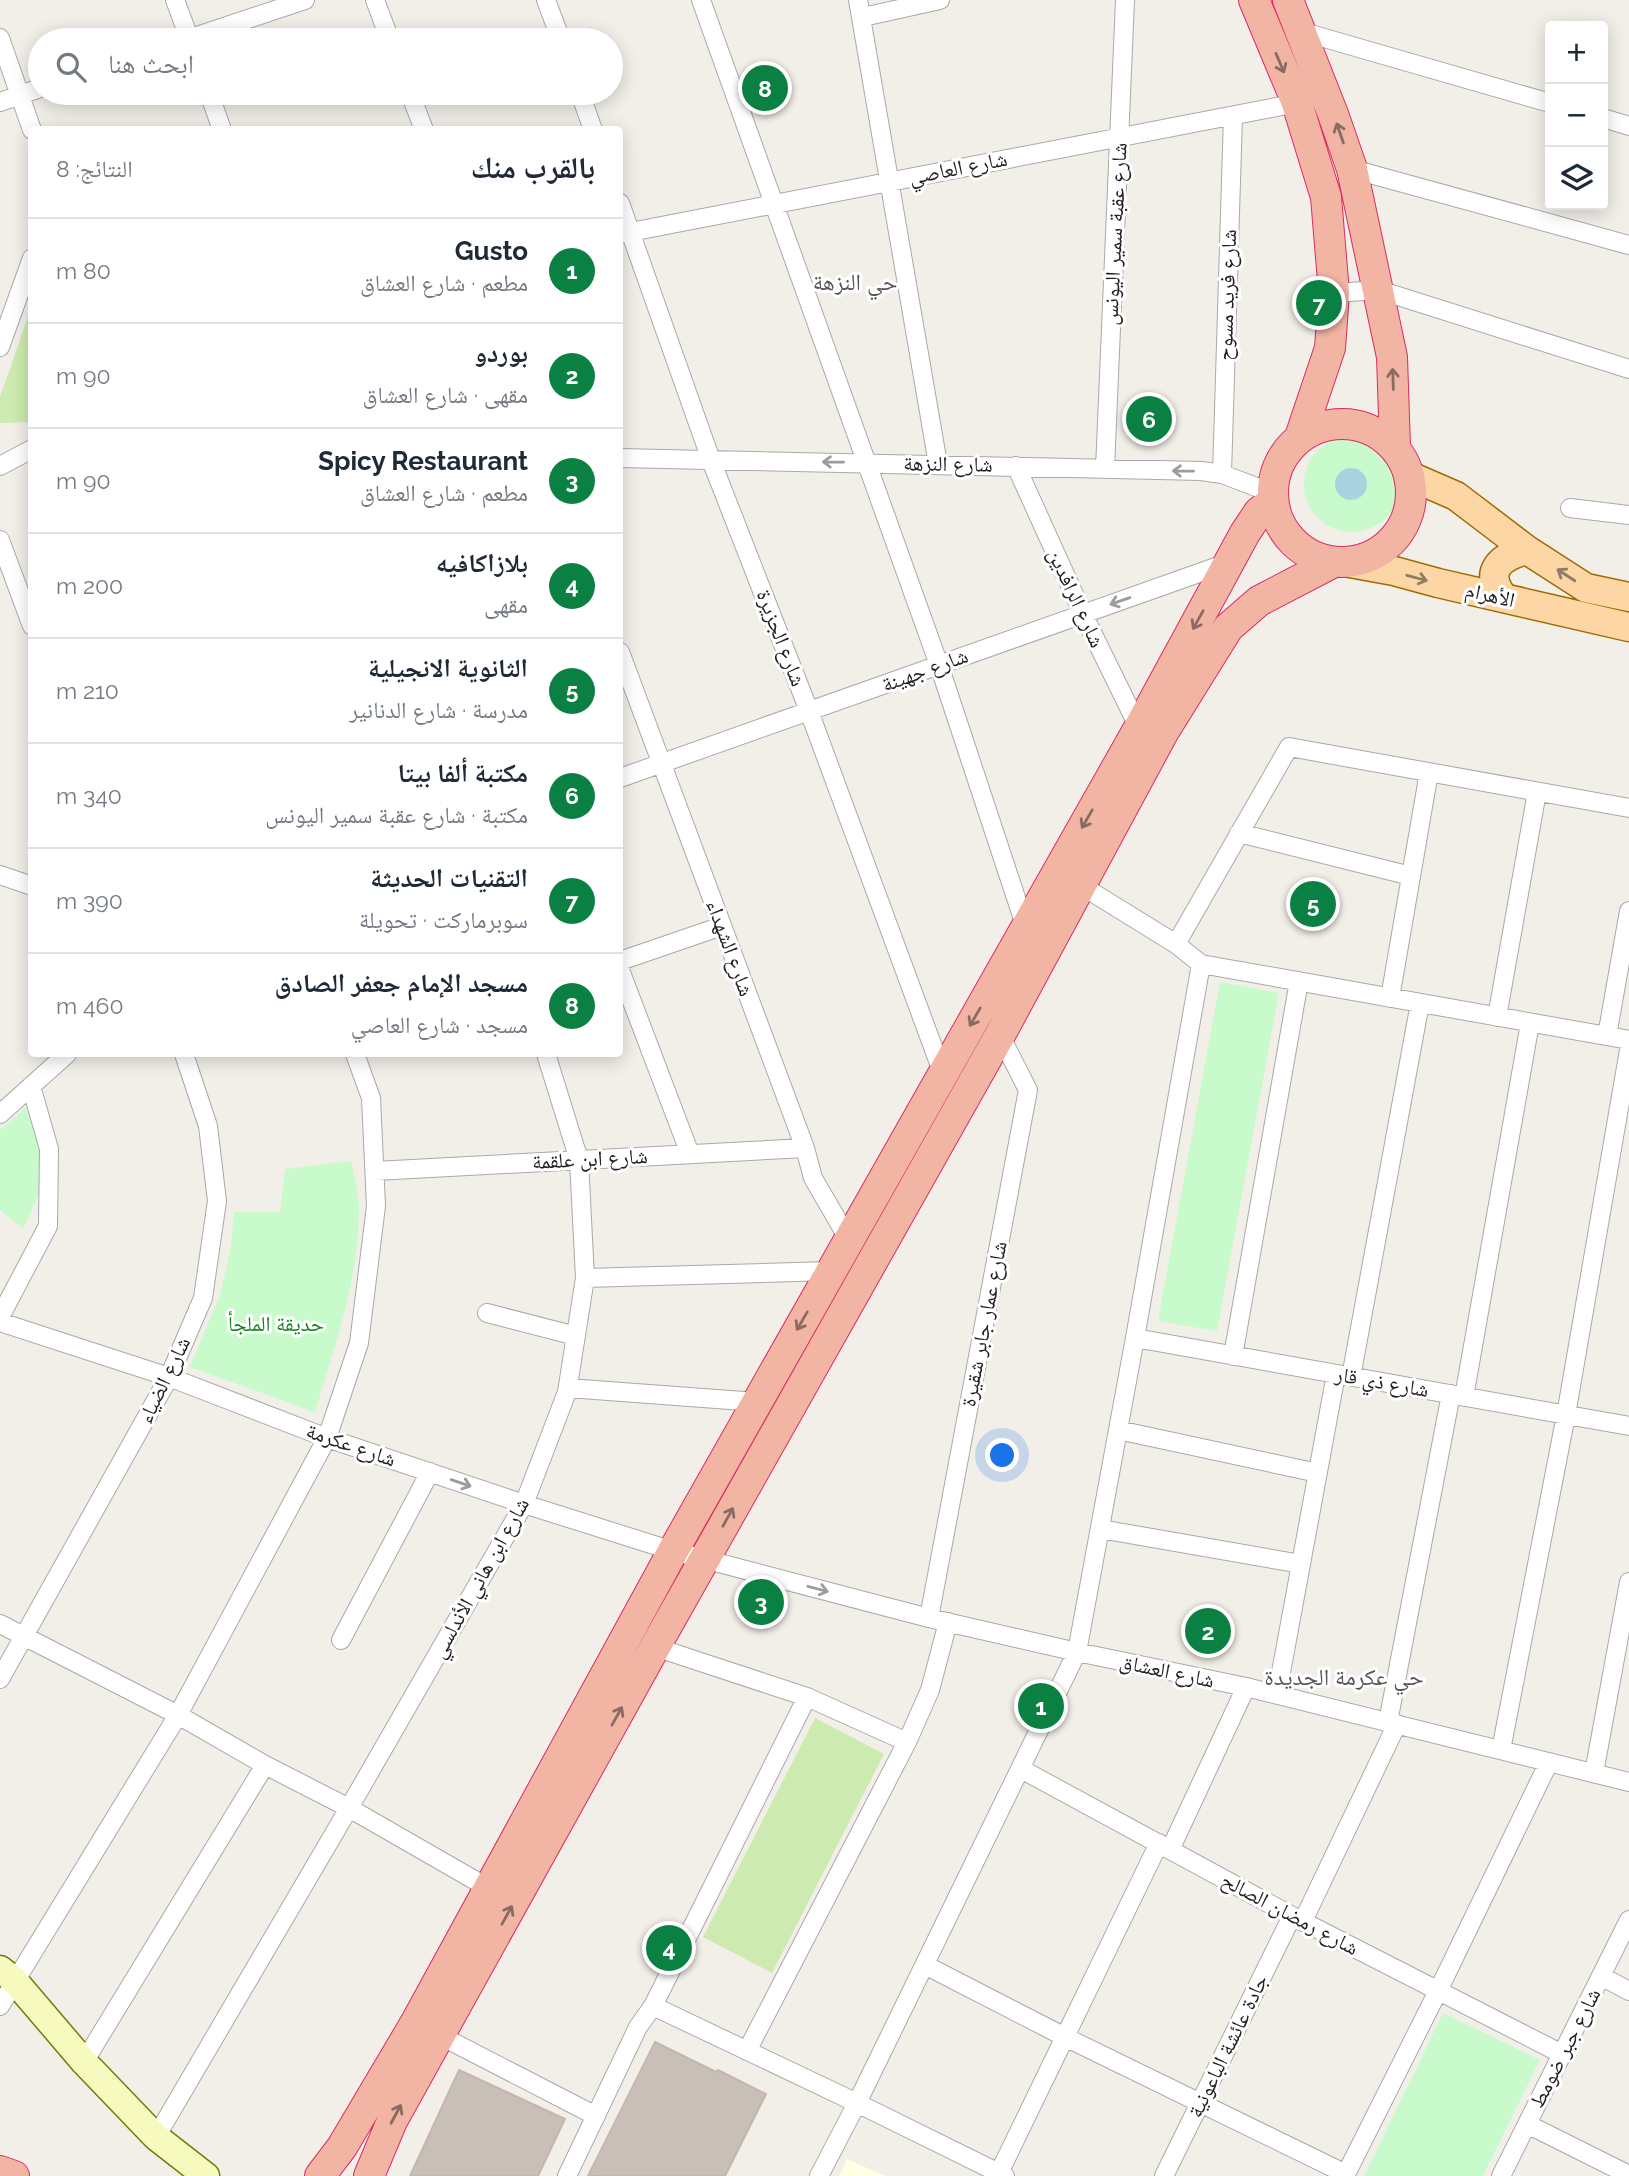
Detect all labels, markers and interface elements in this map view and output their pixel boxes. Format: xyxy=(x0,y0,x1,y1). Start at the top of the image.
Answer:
map controls xyxy=(1545,21,1608,210)
button: + xyxy=(1545,21,1608,84)
search box xyxy=(28,28,623,105)
icon: search xyxy=(52,48,90,86)
text: ابحث هنا xyxy=(108,49,194,79)
one-way arrow xyxy=(1275,52,1288,73)
pin: 8 xyxy=(742,62,788,114)
button: − xyxy=(1545,84,1608,147)
one-way arrow xyxy=(1333,122,1346,144)
street label: شارع عقبة سمير اليونس xyxy=(1097,142,1133,326)
street label: شارع العاصي xyxy=(907,146,1010,194)
button: layers xyxy=(1545,147,1608,210)
text: بالقرب منك xyxy=(471,150,595,185)
text: النتائج: 8 xyxy=(56,155,133,182)
street label: شارع فريد مسوح xyxy=(1212,229,1242,361)
text: Gusto xyxy=(455,236,528,266)
text: 80 m xyxy=(56,257,111,284)
text: 1 xyxy=(566,257,578,284)
district label: حي النزهة xyxy=(813,268,897,301)
text: مطعم · شارع العشاق xyxy=(360,269,528,296)
pin: 7 xyxy=(1296,277,1342,329)
text: بوردو xyxy=(474,338,528,368)
text: 90 m xyxy=(56,362,111,389)
text: 2 xyxy=(566,362,579,389)
one-way arrow xyxy=(1386,368,1400,391)
text: مقهى · شارع العشاق xyxy=(363,381,528,408)
pin: 6 xyxy=(1126,393,1172,445)
text: Spicy Restaurant xyxy=(318,446,528,476)
street label: شارع النزهة xyxy=(903,450,993,478)
one-way arrow xyxy=(822,455,845,468)
one-way arrow xyxy=(1172,464,1195,478)
text: 90 m xyxy=(56,467,111,494)
text: 3 xyxy=(566,467,578,494)
text: مطعم · شارع العشاق xyxy=(360,479,528,506)
street label: شارع الرافدين xyxy=(1042,544,1110,652)
text: بلازاكافيه xyxy=(436,548,528,578)
one-way arrow xyxy=(1556,568,1576,582)
text: 200 m xyxy=(56,572,123,599)
text: 4 xyxy=(565,572,579,599)
one-way arrow xyxy=(1406,572,1428,585)
street label: الأهرام xyxy=(1462,577,1517,614)
street label: شارع الجزيرة xyxy=(751,586,811,690)
text: مقهى xyxy=(484,591,528,618)
one-way arrow xyxy=(1109,596,1131,608)
one-way arrow xyxy=(1191,610,1205,630)
street label: شارع جهينة xyxy=(878,642,972,698)
text: الثانوية الانجيلية xyxy=(368,653,528,683)
text: 210 m xyxy=(56,677,119,704)
text: 5 xyxy=(566,677,578,704)
text: مدرسة · شارع الدنانير xyxy=(349,696,528,723)
text: مكتبة ألفا بيتا xyxy=(397,758,528,788)
text: 340 m xyxy=(56,782,122,809)
text: 6 xyxy=(565,782,579,809)
text: مكتبة · شارع عقبة سمير اليونس xyxy=(265,801,528,828)
one-way arrow xyxy=(1080,808,1093,829)
text: التقنيات الحديثة xyxy=(370,863,528,893)
pin: 5 xyxy=(1290,878,1336,930)
text: 390 m xyxy=(56,887,123,914)
text: 7 xyxy=(566,887,578,914)
street label: شارع الشهداء xyxy=(701,896,759,1000)
text: سوبرماركت · تحويلة xyxy=(359,906,528,933)
text: مسجد الإمام جعفر الصادق xyxy=(274,968,528,998)
text: 460 m xyxy=(56,992,124,1019)
text: 8 xyxy=(565,992,579,1019)
one-way arrow xyxy=(968,1006,981,1027)
text: مسجد · شارع العاصي xyxy=(351,1011,528,1038)
street label: شارع ابن علقمة xyxy=(532,1143,648,1175)
street label: شارع عمار جابر شقيرة xyxy=(955,1239,1013,1409)
park label: حديقة الملجأ xyxy=(228,1311,324,1336)
one-way arrow xyxy=(795,1311,809,1331)
street label: شارع الضياء xyxy=(132,1332,196,1428)
street label: شارع ذي قار xyxy=(1332,1361,1431,1406)
street label: شارع عكرمة xyxy=(303,1418,399,1472)
your location xyxy=(985,1438,1019,1472)
one-way arrow xyxy=(450,1478,472,1490)
street label: شارع ابن هاني الأندلسي xyxy=(425,1493,538,1664)
one-way arrow xyxy=(721,1508,735,1528)
pin: 3 xyxy=(738,1576,784,1628)
one-way arrow xyxy=(807,1583,829,1596)
pin: 2 xyxy=(1185,1605,1231,1657)
street label: شارع العشاق xyxy=(1117,1648,1217,1694)
district label: حي عكرمة الجديدة xyxy=(1264,1663,1424,1696)
pin: 1 xyxy=(1018,1680,1064,1732)
one-way arrow xyxy=(610,1706,624,1726)
street label: شارع رمضان الصالح xyxy=(1217,1867,1363,1961)
one-way arrow xyxy=(500,1905,514,1925)
pin: 4 xyxy=(646,1922,692,1974)
street label: جادة عائشة الباعونية xyxy=(1182,1970,1273,2121)
street label: شارع جبر ضومط xyxy=(1524,1984,1606,2112)
one-way arrow xyxy=(390,2104,404,2124)

